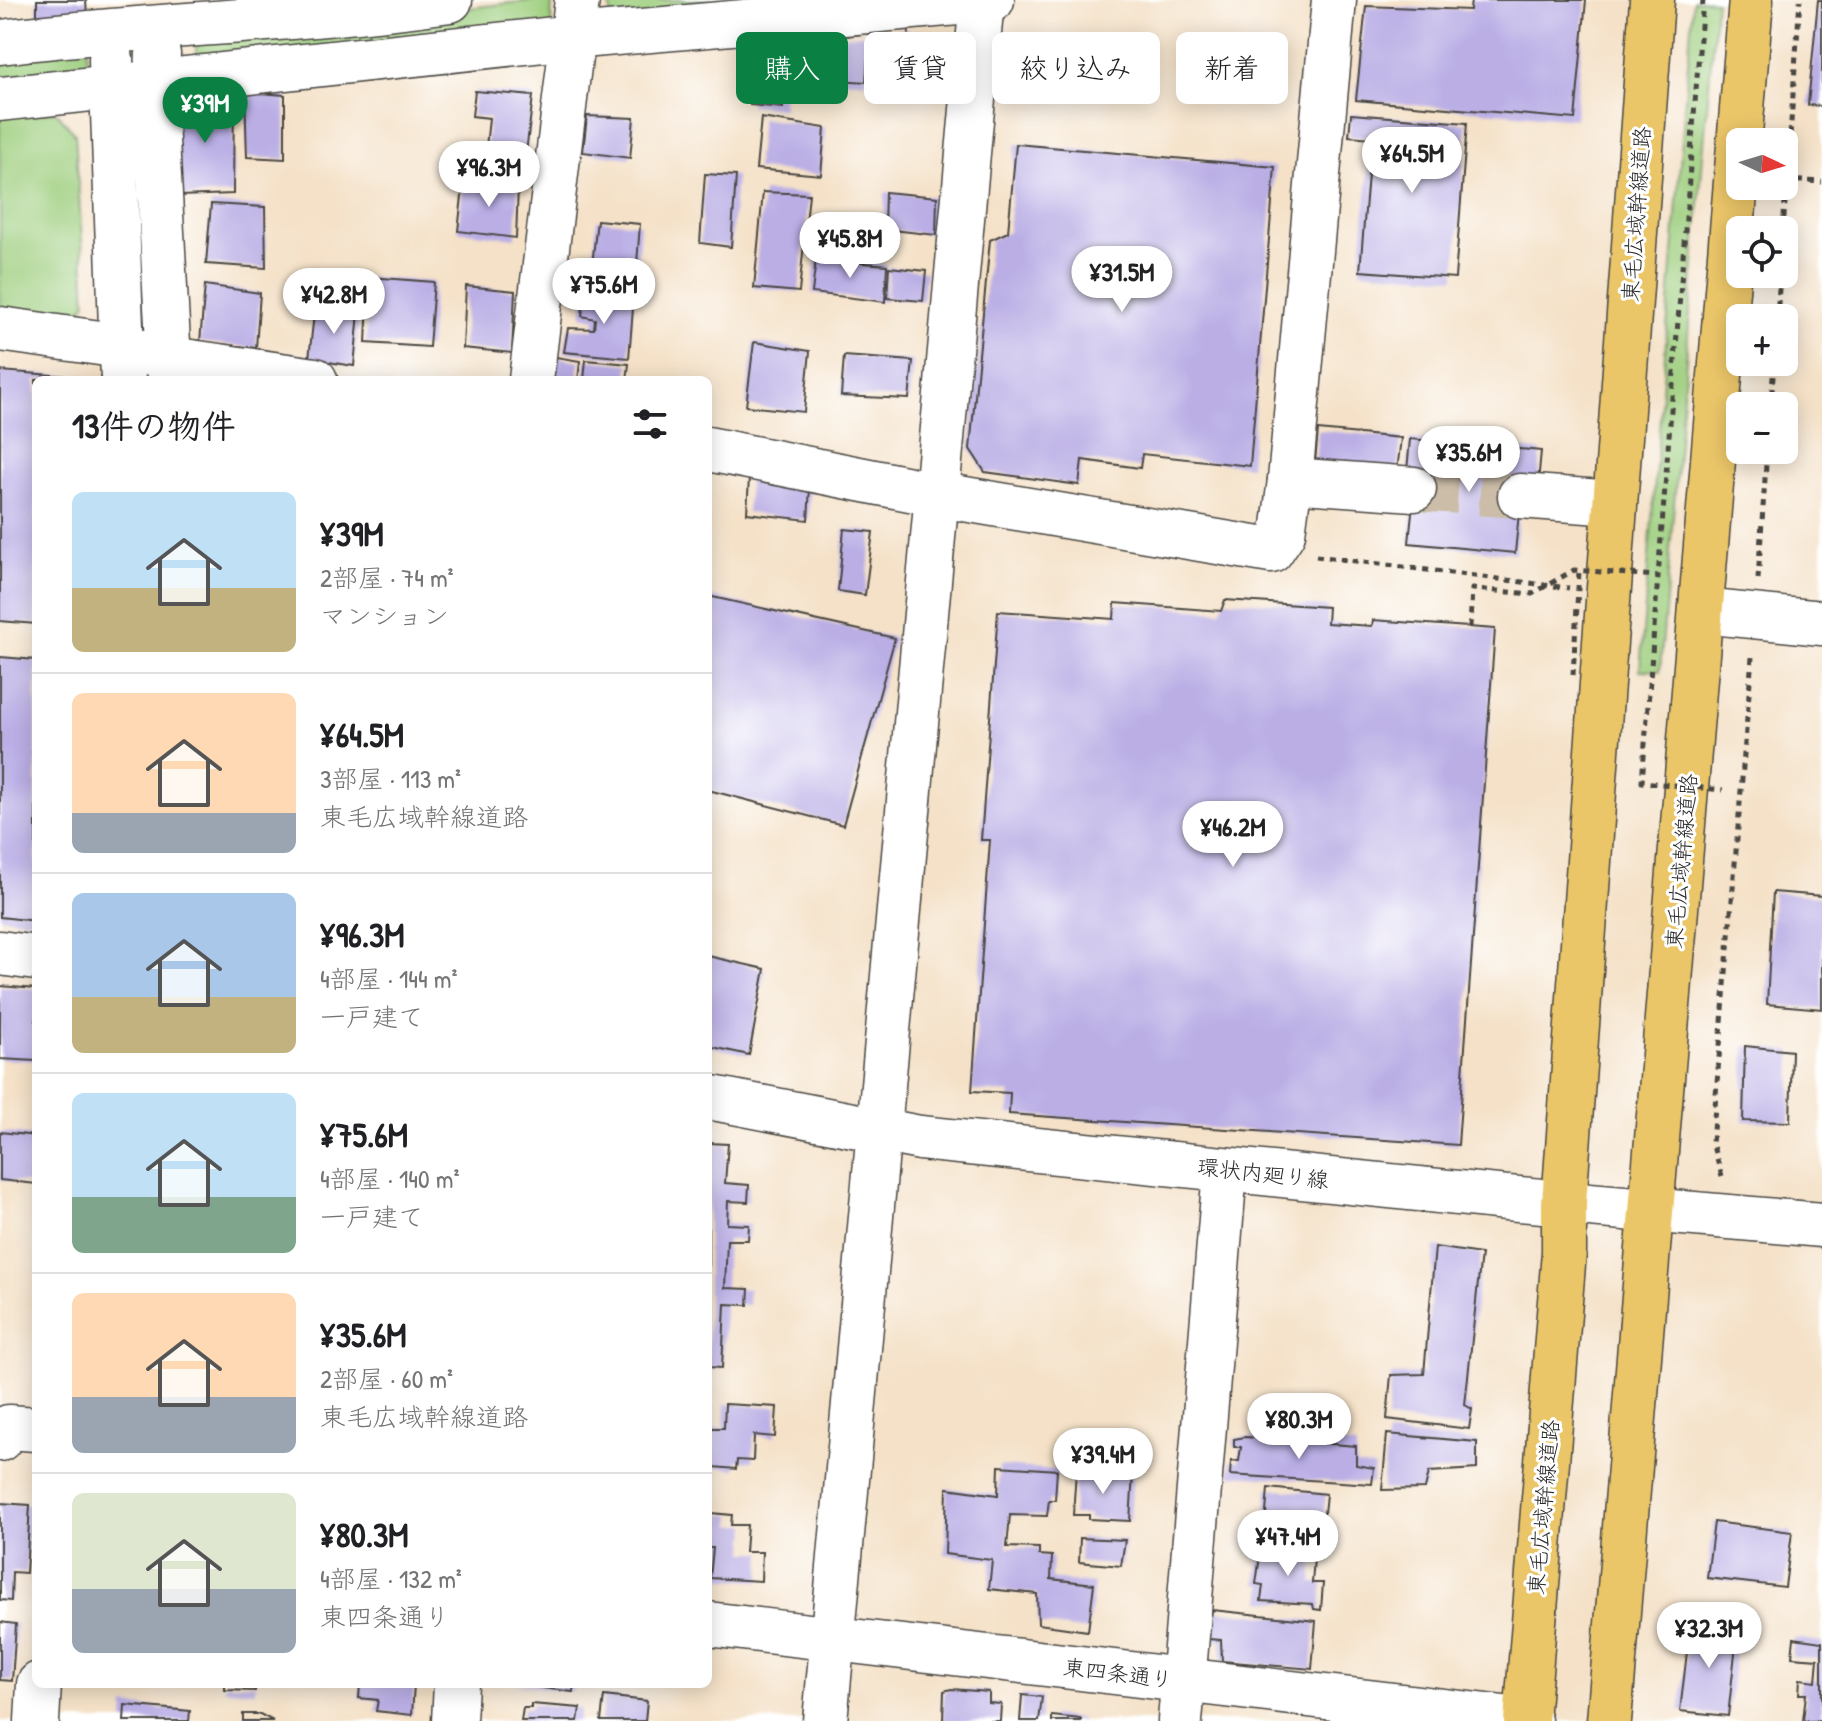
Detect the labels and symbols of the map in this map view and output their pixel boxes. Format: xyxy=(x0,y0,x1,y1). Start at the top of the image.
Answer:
pin: ¥39M xyxy=(158,77,252,145)
street label: 東毛広域幹線道路 xyxy=(1615,125,1657,303)
pin: ¥64.5M xyxy=(1347,127,1477,195)
north arrow xyxy=(1726,128,1798,200)
pin: ¥96.3M xyxy=(424,141,554,209)
pin: ¥45.8M xyxy=(785,212,915,280)
pin: ¥31.5M xyxy=(1057,246,1187,314)
pin: ¥75.6M xyxy=(539,258,669,326)
pin: ¥42.8M xyxy=(269,268,399,336)
pin: ¥35.6M xyxy=(1404,426,1534,494)
street label: 東毛広域幹線道路 xyxy=(1658,772,1704,950)
pin: ¥46.2M xyxy=(1168,801,1298,869)
street label: 環状内廻り線 xyxy=(1196,1151,1330,1195)
pin: ¥80.3M xyxy=(1234,1393,1364,1461)
street label: 東毛広域幹線道路 xyxy=(1520,1418,1566,1596)
pin: ¥39.4M xyxy=(1038,1428,1168,1496)
pin: ¥47.4M xyxy=(1223,1510,1353,1578)
pin: ¥32.3M xyxy=(1644,1602,1774,1670)
street label: 東四条通り xyxy=(1062,1651,1174,1695)

